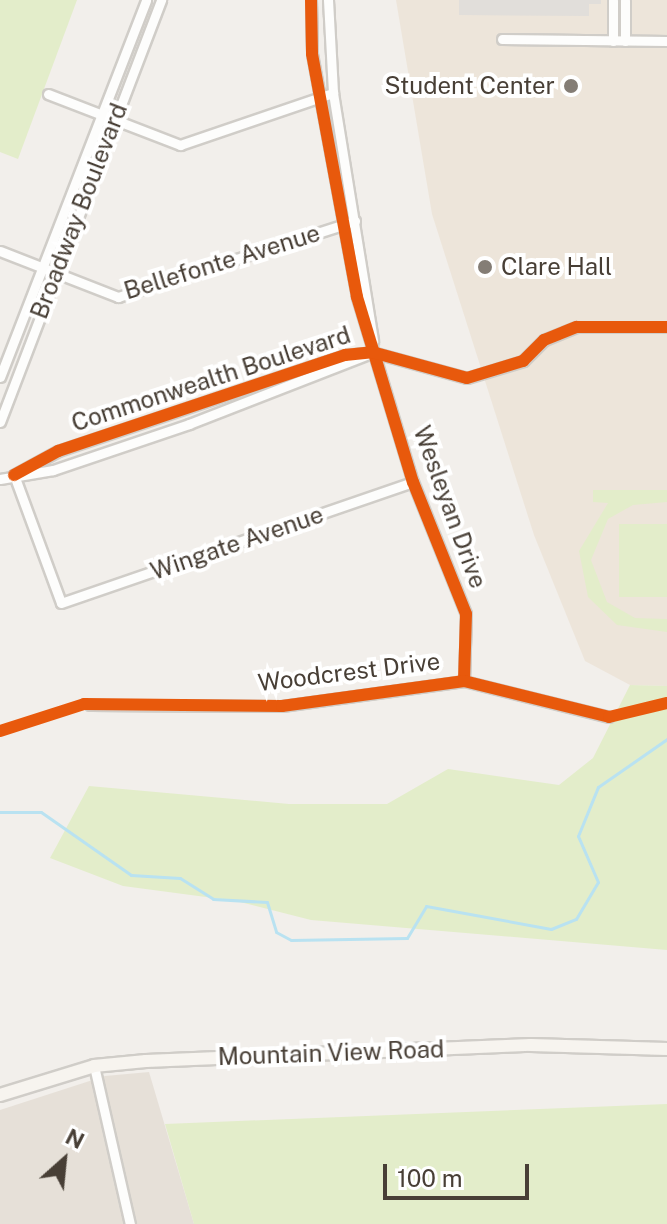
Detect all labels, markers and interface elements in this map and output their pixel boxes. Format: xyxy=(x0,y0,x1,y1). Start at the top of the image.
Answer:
place label: Student Center xyxy=(384,72,555,100)
marker: Student Center xyxy=(562,77,580,95)
street label: Broadway Boulevard xyxy=(25,99,133,323)
street label: Bellefonte Avenue xyxy=(120,218,324,306)
place label: Clare Hall xyxy=(501,253,612,281)
marker: Clare Hall xyxy=(476,258,494,276)
street label: Commonwealth Boulevard xyxy=(68,320,354,438)
street label: Wesleyan Drive xyxy=(407,422,493,592)
street label: Wingate Avenue xyxy=(147,500,327,586)
street label: Woodcrest Drive xyxy=(256,647,442,697)
street label: Mountain View Road xyxy=(217,1035,445,1071)
north arrow xyxy=(24,1120,104,1200)
text: N xyxy=(61,1123,88,1154)
scale bar xyxy=(387,1148,533,1198)
text: 100 m xyxy=(397,1164,463,1192)

